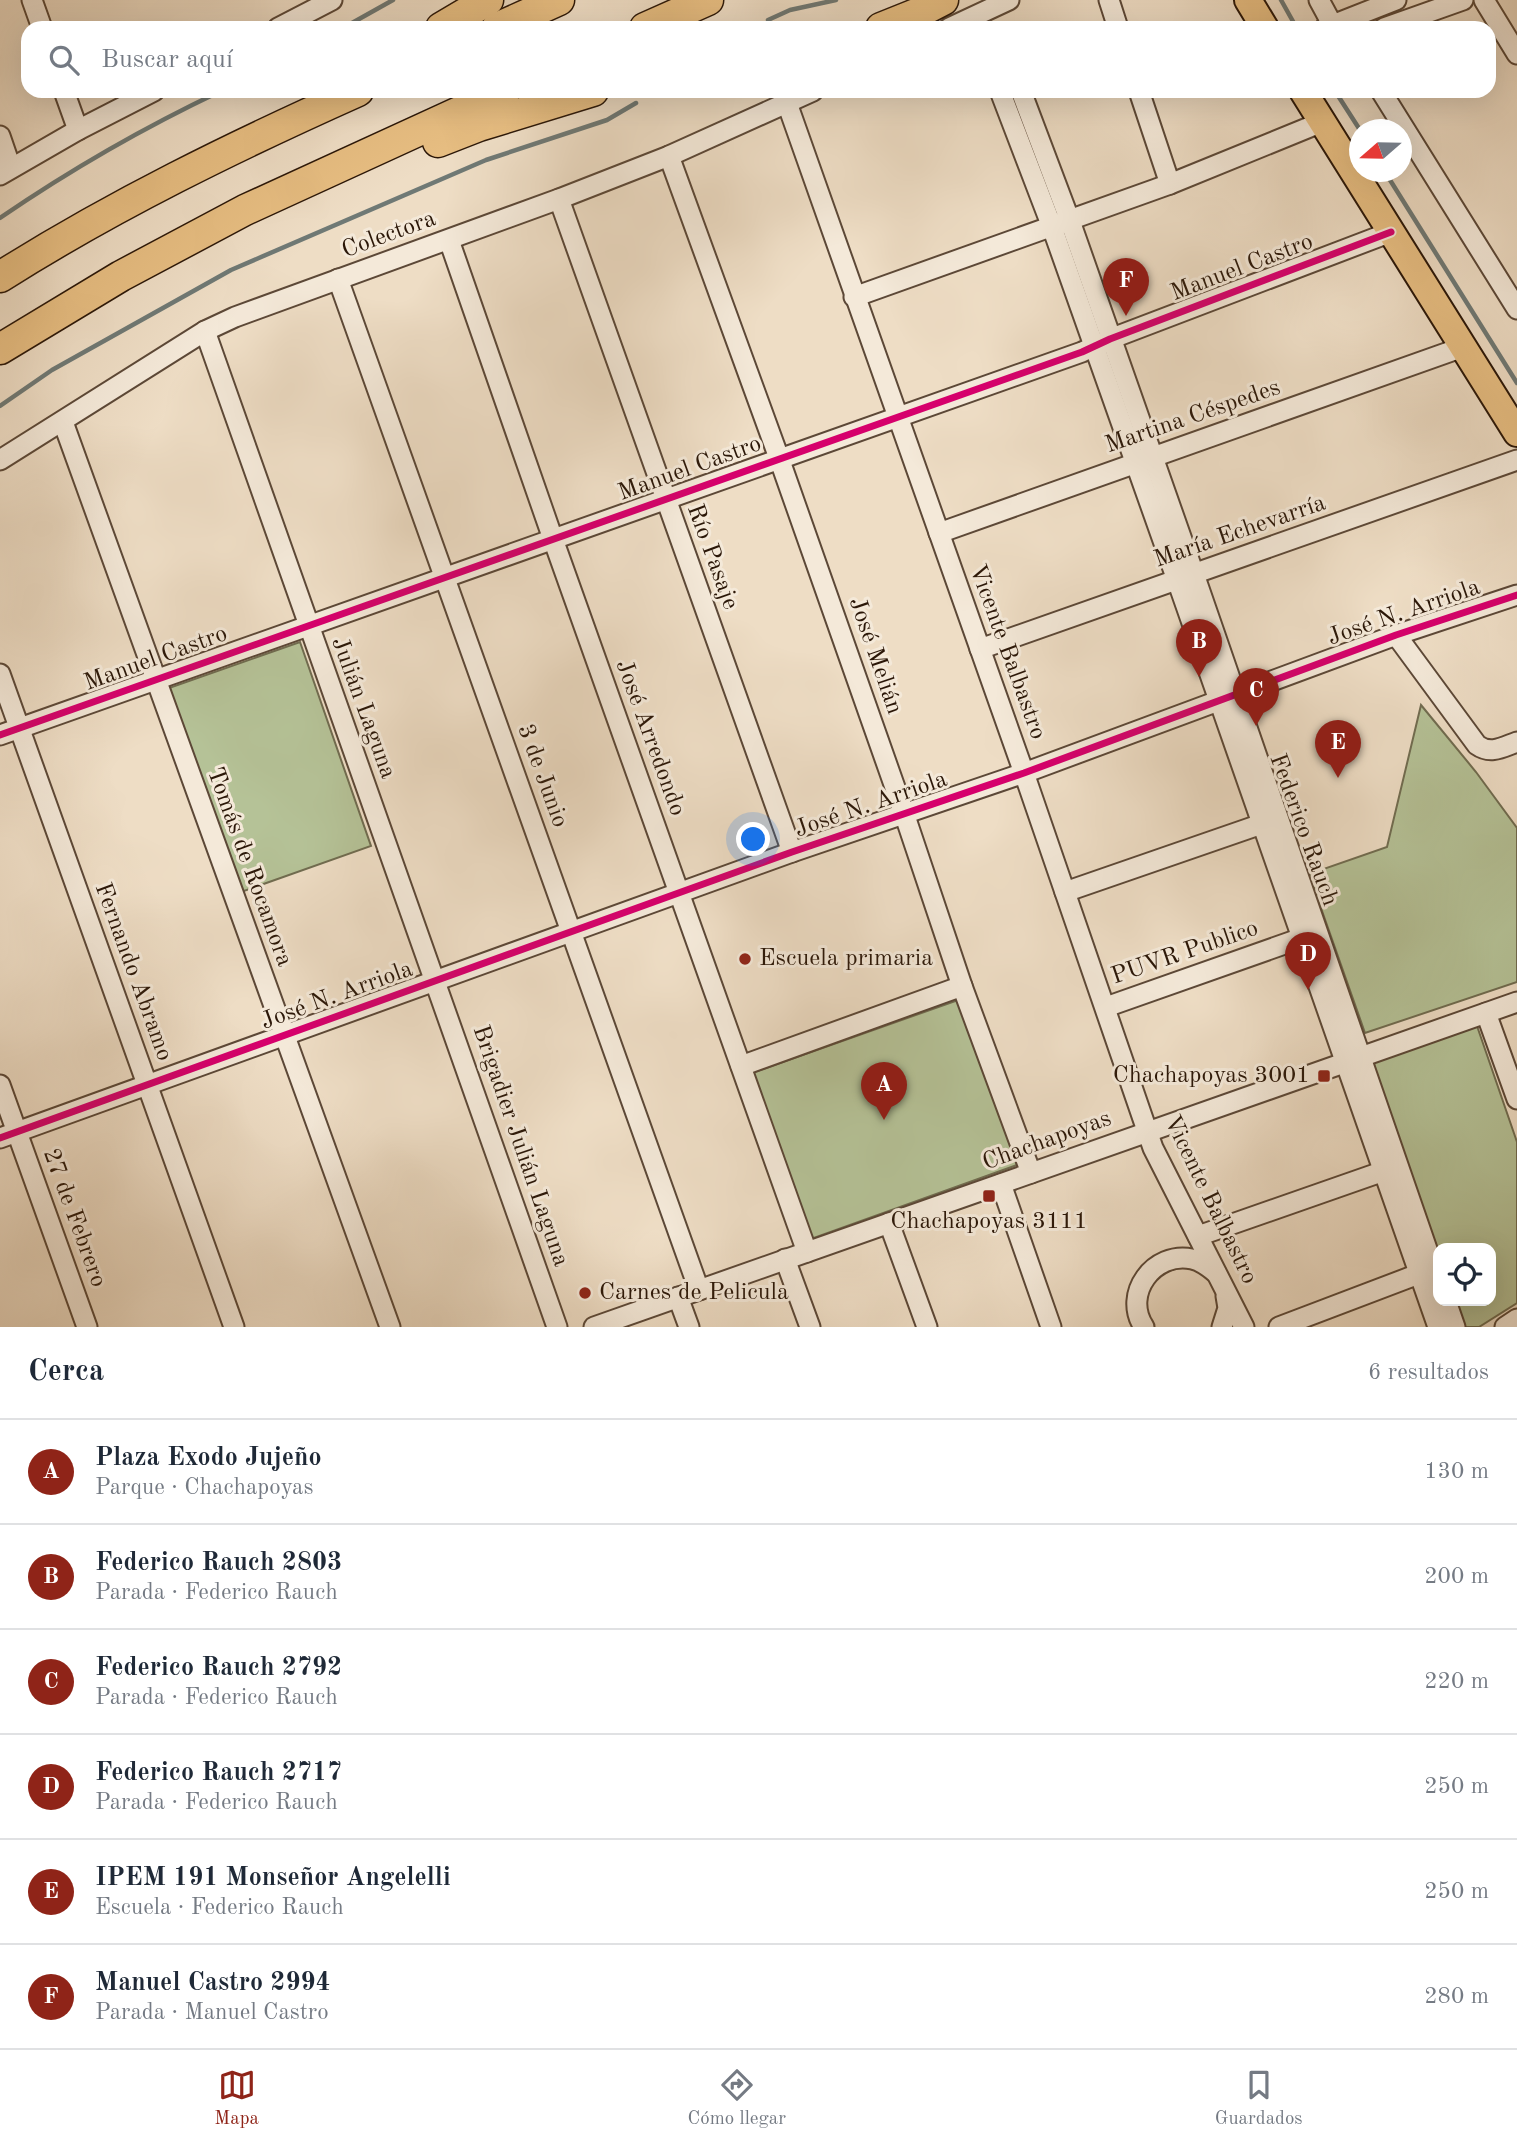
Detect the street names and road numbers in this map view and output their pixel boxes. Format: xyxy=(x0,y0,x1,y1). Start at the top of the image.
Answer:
street label: Colectora xyxy=(339,207,439,263)
street label: Manuel Castro xyxy=(1167,230,1317,306)
street label: Martina Céspedes xyxy=(1102,376,1284,458)
street label: Manuel Castro xyxy=(615,432,765,506)
street label: María Echevarría xyxy=(1151,491,1329,573)
street label: Río Pasaje xyxy=(682,501,742,613)
street label: Vicente Balbastro xyxy=(964,561,1050,743)
street label: José N. Arriola xyxy=(1325,576,1484,650)
street label: José Melián xyxy=(844,594,906,718)
street label: Manuel Castro xyxy=(81,622,231,696)
street label: Julián Laguna xyxy=(326,634,400,782)
street label: José Arredondo xyxy=(611,657,689,819)
street label: 3 de Junio xyxy=(512,721,572,831)
street label: Federico Rauch xyxy=(1264,751,1342,909)
street label: Tomás de Rocamora xyxy=(202,764,296,970)
street label: José N. Arriola xyxy=(792,768,951,842)
street label: Fernando Abramo xyxy=(90,880,176,1064)
street label: PUVR Publico xyxy=(1108,917,1262,989)
street label: José N. Arriola xyxy=(258,957,416,1035)
street label: Brigadier Julián Laguna xyxy=(467,1022,573,1270)
street label: Chachapoyas xyxy=(979,1107,1115,1175)
street label: Vicente Balbastro xyxy=(1159,1112,1261,1288)
street label: 27 de Febrero xyxy=(38,1146,110,1290)

